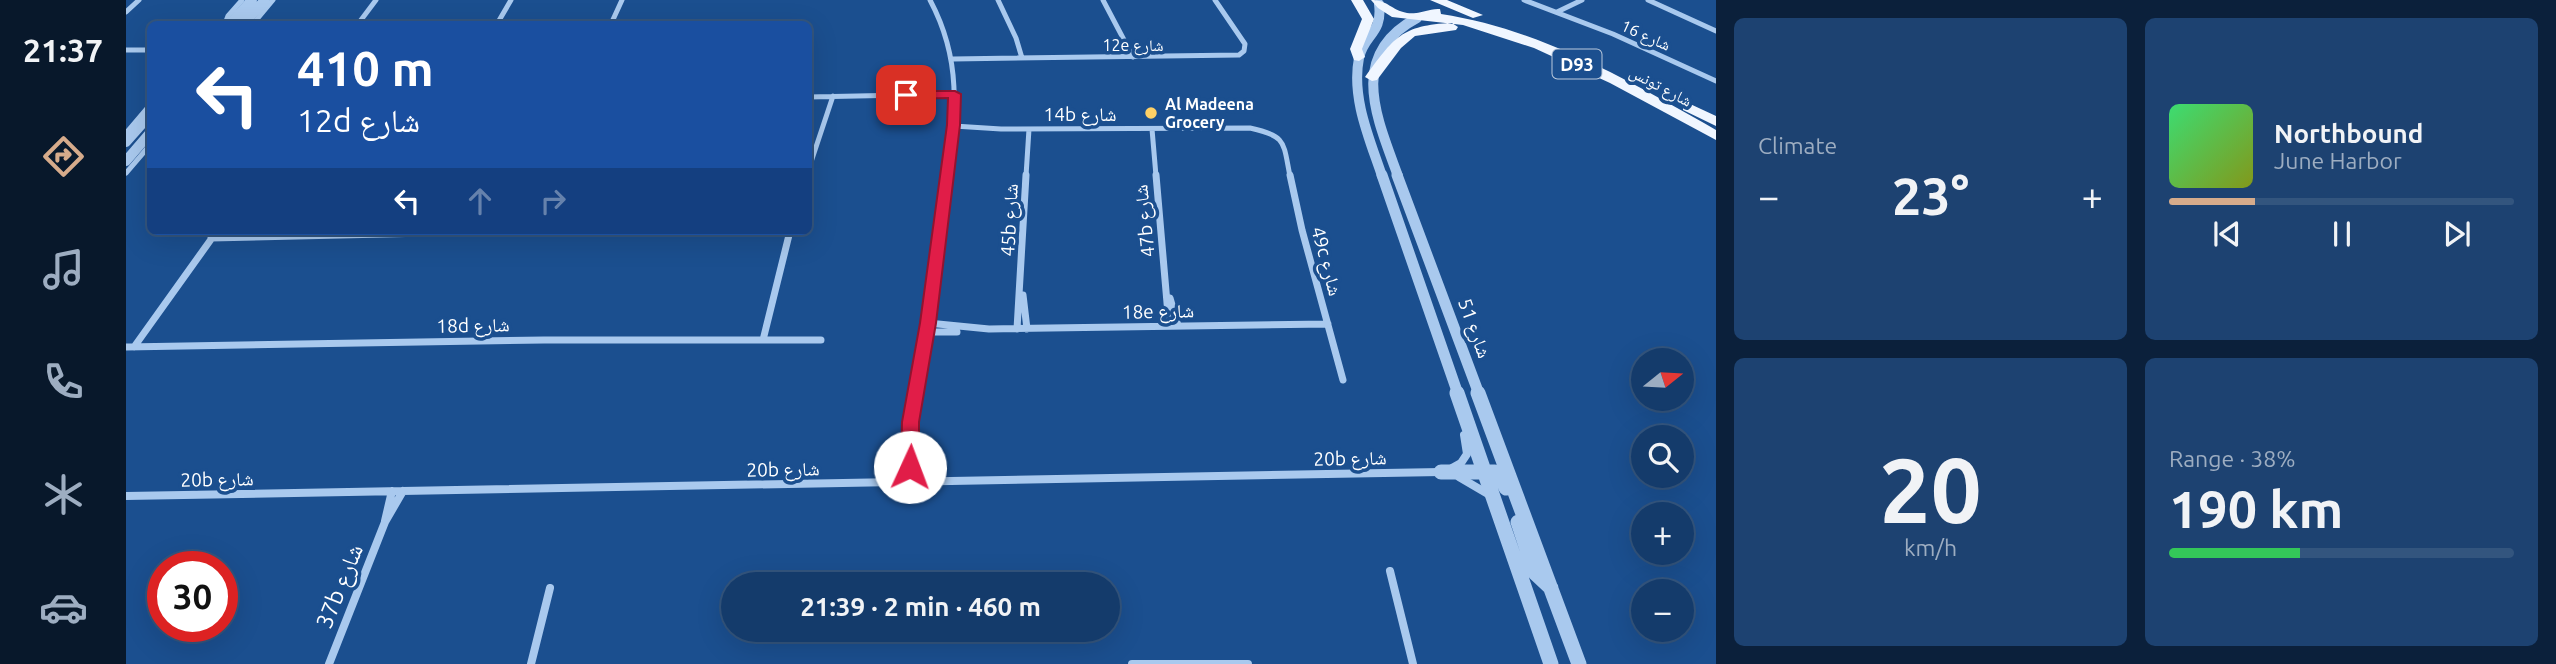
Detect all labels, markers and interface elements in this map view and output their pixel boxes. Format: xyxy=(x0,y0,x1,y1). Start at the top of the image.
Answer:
street label: شارع 16 xyxy=(1618,16,1673,56)
text: 21:37 xyxy=(23,32,103,68)
street label: 12e شارع xyxy=(1103,36,1163,56)
text: 410 m xyxy=(297,40,434,95)
icon: left xyxy=(182,49,273,140)
road number: D93 xyxy=(1552,50,1602,78)
street label: شارع تونس xyxy=(1626,62,1695,112)
pin xyxy=(876,65,936,125)
icon: arrive xyxy=(887,76,925,114)
place label: Al Madeena Grocery xyxy=(1165,95,1254,131)
text: 12d شارع xyxy=(297,102,420,138)
street label: 14b شارع xyxy=(1043,103,1117,126)
marker: Al Madeena Grocery xyxy=(1143,105,1159,121)
text: Northbound xyxy=(2274,119,2423,148)
icon: directions xyxy=(39,132,88,181)
text: Climate xyxy=(1758,133,1837,158)
text: June Harbor xyxy=(2274,148,2402,173)
text: 23° xyxy=(1892,167,1969,225)
text: − xyxy=(1758,175,1779,217)
text: + xyxy=(2082,175,2103,217)
icon: left xyxy=(388,182,426,220)
icon: ahead xyxy=(461,182,499,220)
icon: right xyxy=(534,182,572,220)
street label: 45b شارع xyxy=(996,183,1023,257)
street label: 47b شارع xyxy=(1129,183,1160,258)
icon: previous xyxy=(2208,215,2246,253)
icon: pause xyxy=(2323,215,2361,253)
icon: next xyxy=(2438,215,2476,253)
street label: 49c شارع xyxy=(1306,224,1347,298)
icon: music xyxy=(39,245,88,294)
street label: شارع 51 xyxy=(1453,295,1496,361)
street label: 18e شارع xyxy=(1122,299,1194,324)
street label: 18d شارع xyxy=(436,313,510,338)
north arrow xyxy=(1631,348,1694,411)
map controls xyxy=(1631,348,1694,642)
icon: phone xyxy=(39,357,88,406)
button: search xyxy=(1631,425,1694,488)
position arrow xyxy=(873,430,947,504)
text: 20 xyxy=(1879,438,1982,540)
street label: 20b شارع xyxy=(1313,446,1387,471)
text: Range · 38% xyxy=(2169,446,2296,471)
street label: 20b شارع xyxy=(746,457,820,482)
street label: 20b شارع xyxy=(180,467,254,492)
icon: climate xyxy=(39,470,88,519)
text: 190 km xyxy=(2169,480,2343,538)
button: + xyxy=(1631,502,1694,565)
text: km/h xyxy=(1904,535,1957,560)
street label: 37b شارع xyxy=(311,540,370,633)
speed limit sign: 30 xyxy=(147,551,238,642)
button: − xyxy=(1631,579,1694,642)
icon: car xyxy=(39,583,88,632)
text: 21:39 · 2 min · 460 m xyxy=(800,592,1041,621)

